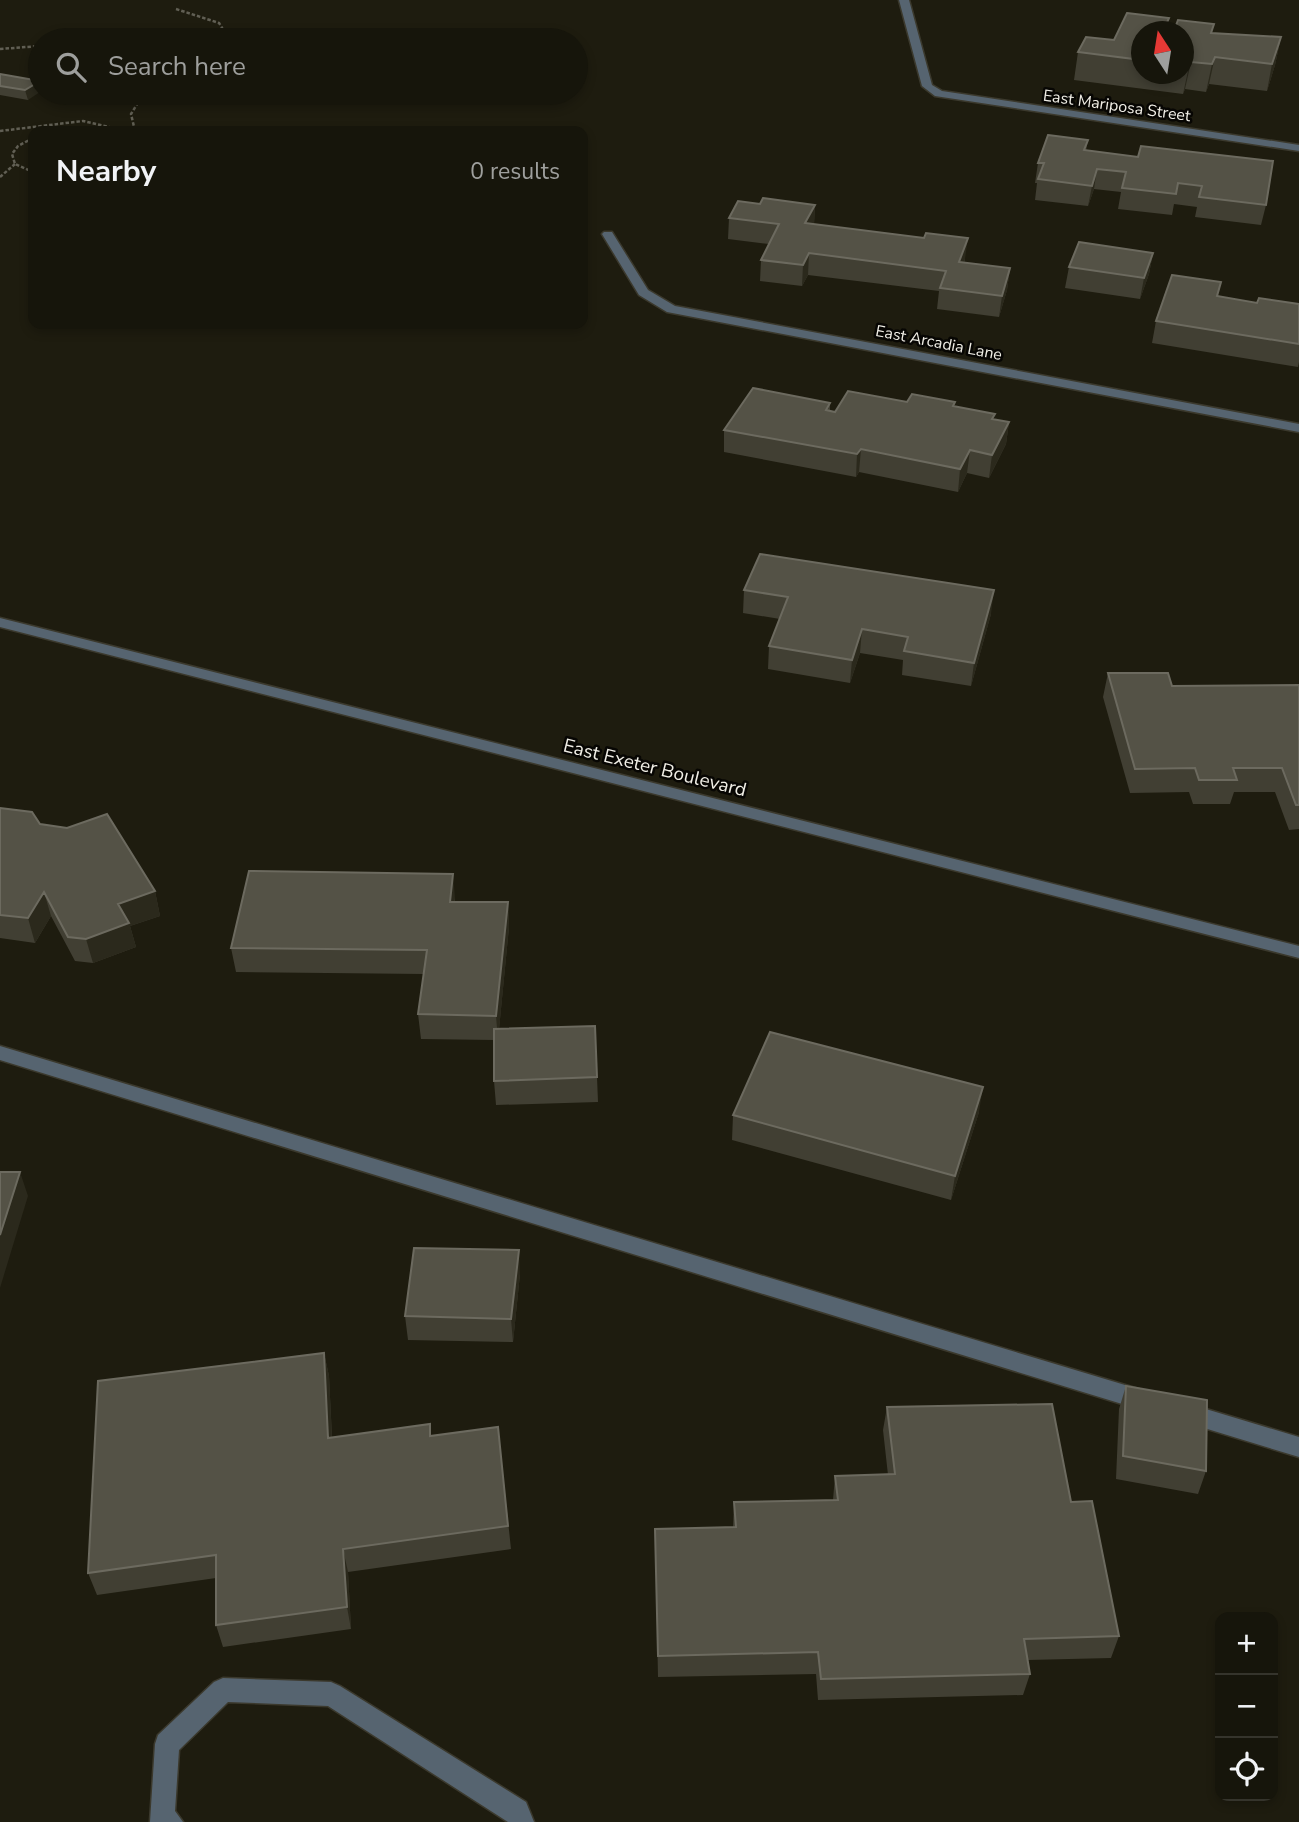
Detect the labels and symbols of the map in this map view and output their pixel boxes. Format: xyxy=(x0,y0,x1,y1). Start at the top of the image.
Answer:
north arrow xyxy=(1131,21,1194,84)
street label: East Mariposa Street xyxy=(1042,85,1192,127)
street label: East Arcadia Lane xyxy=(874,320,1004,366)
street label: East Exeter Boulevard xyxy=(560,733,749,803)

